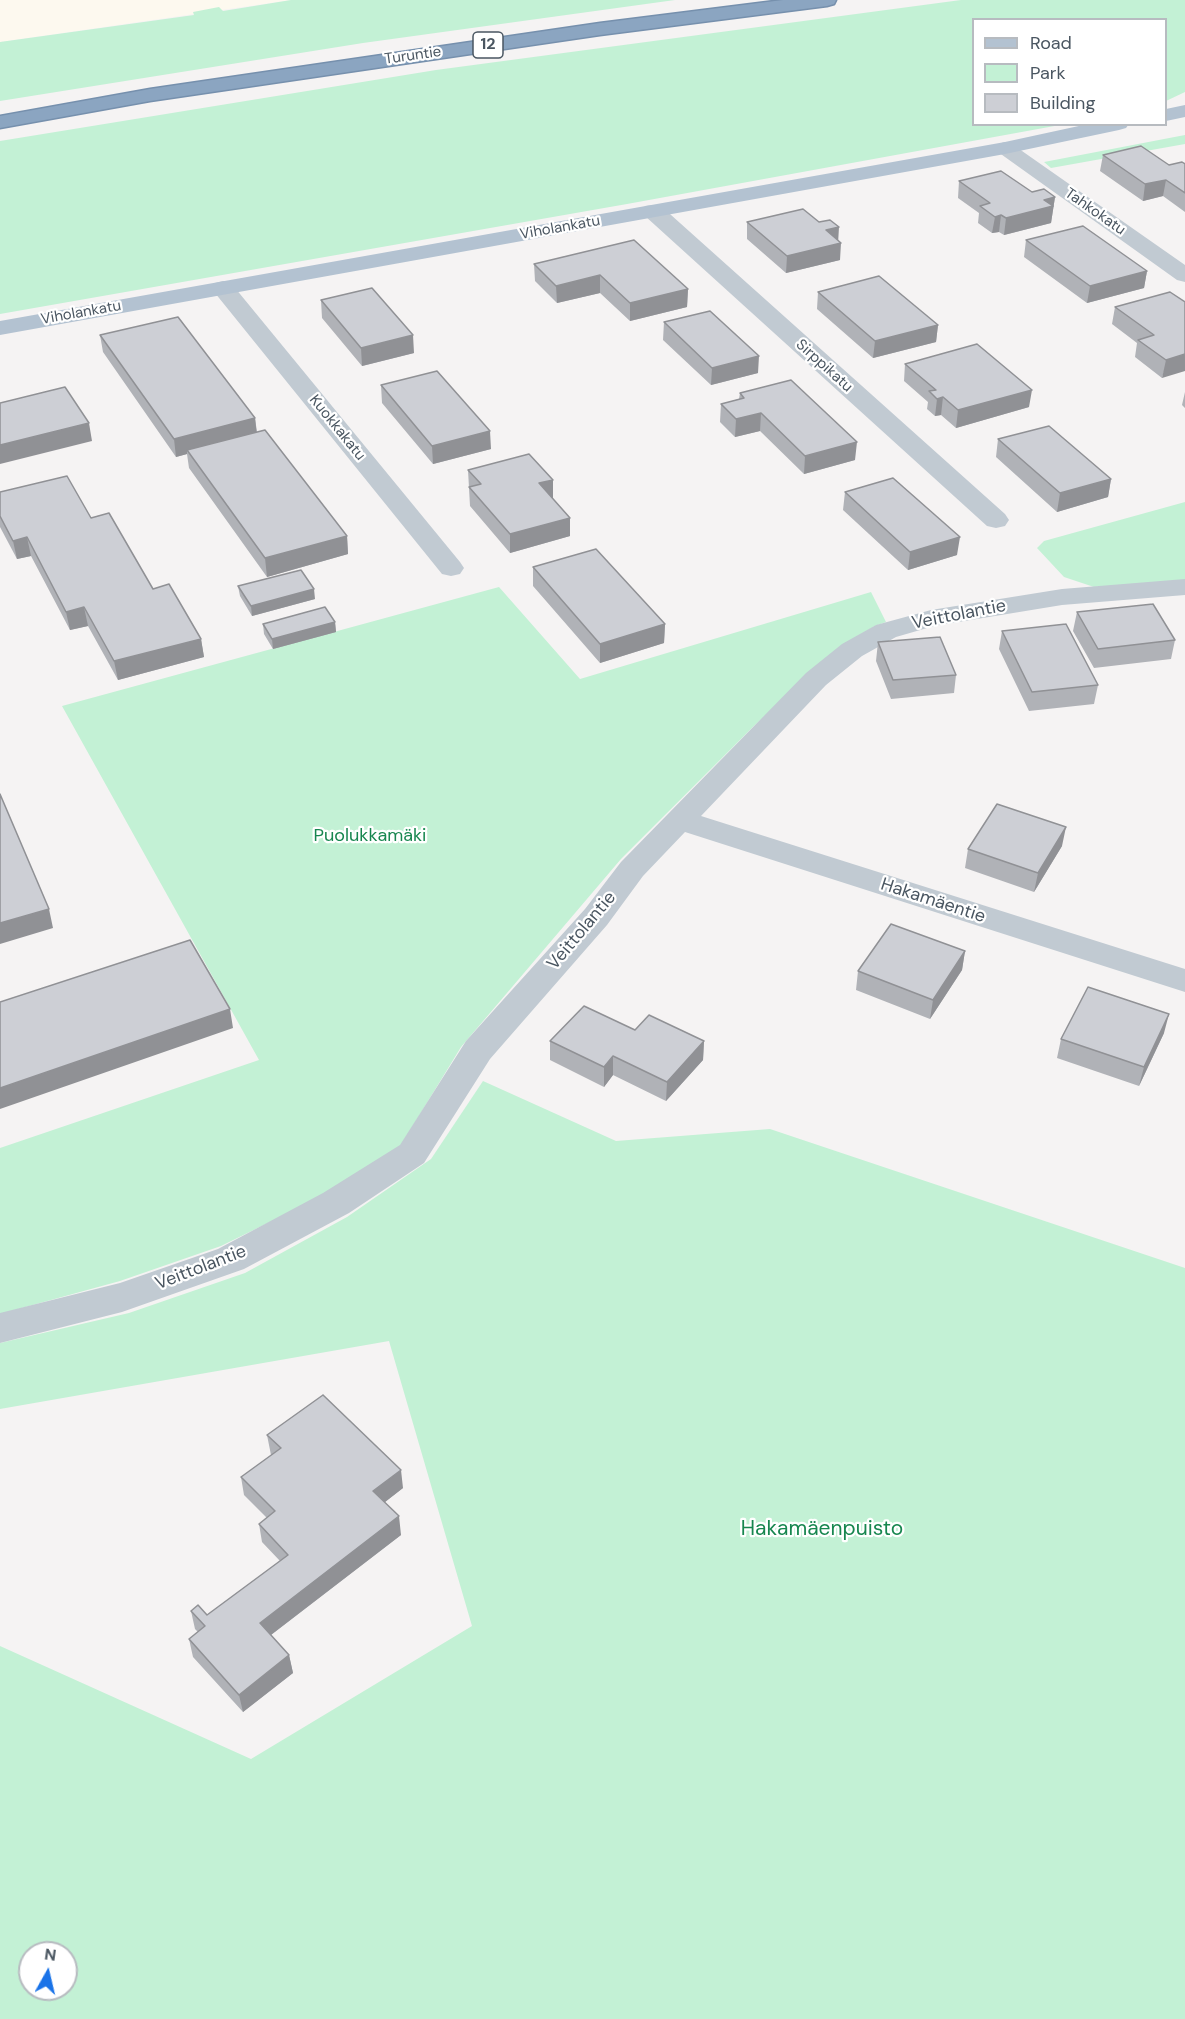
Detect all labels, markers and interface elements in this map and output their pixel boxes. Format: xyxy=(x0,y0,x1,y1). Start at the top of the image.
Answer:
legend xyxy=(972,18,1167,126)
text: Road xyxy=(1030,31,1072,55)
road number: 12 xyxy=(473,32,503,58)
street label: Turuntie xyxy=(384,43,442,69)
text: Park xyxy=(1030,61,1066,85)
text: Building xyxy=(1030,91,1095,115)
street label: Tahkokatu xyxy=(1061,185,1129,239)
street label: Viholankatu xyxy=(518,212,602,244)
street label: Viholankatu xyxy=(39,297,123,329)
street label: Sirppikatu xyxy=(792,336,856,396)
street label: Kuokkakatu xyxy=(305,392,369,464)
street label: Veittolantie xyxy=(910,595,1008,635)
park label: Puolukkamäki xyxy=(314,825,426,847)
street label: Hakamäentie xyxy=(878,874,988,928)
street label: Veittolantie xyxy=(543,887,621,975)
street label: Veittolantie xyxy=(152,1241,250,1295)
park label: Hakamäenpuisto xyxy=(741,1516,903,1542)
north arrow xyxy=(18,1941,78,2001)
text: N xyxy=(43,1943,58,1966)

